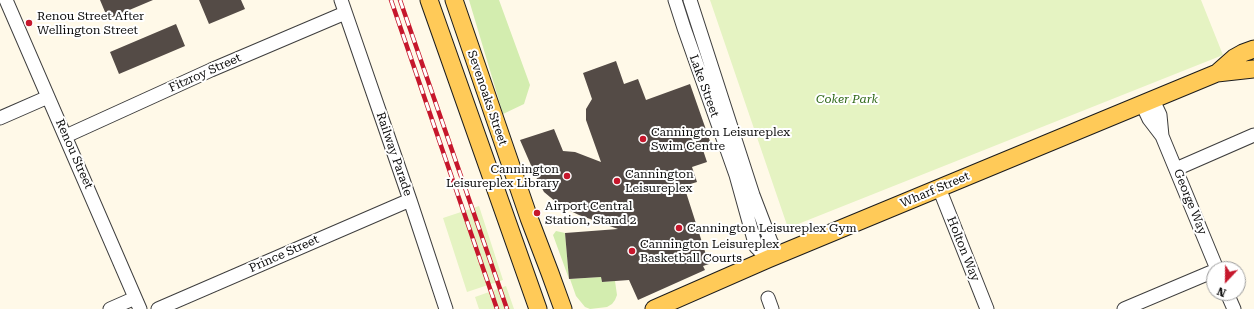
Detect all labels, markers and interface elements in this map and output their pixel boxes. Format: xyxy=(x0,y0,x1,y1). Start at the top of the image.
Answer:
place label: Renou Street After Wellington Street xyxy=(37,9,144,37)
marker: Renou Street After Wellington Street xyxy=(24,18,34,28)
street label: Sevenoaks Street xyxy=(464,49,510,147)
street label: Fitzroy Street xyxy=(167,51,243,95)
street label: Lake Street xyxy=(686,53,722,119)
park label: Coker Park xyxy=(816,92,878,106)
street label: Railway Parade xyxy=(373,110,415,198)
street label: Renou Street xyxy=(52,117,96,191)
place label: Cannington Leisureplex Swim Centre xyxy=(651,125,790,153)
marker: Cannington Leisureplex Swim Centre xyxy=(638,134,648,144)
place label: Cannington Leisureplex Library xyxy=(446,162,559,190)
place label: Cannington Leisureplex xyxy=(625,167,694,195)
street label: George Way xyxy=(1170,167,1210,237)
street label: Wharf Street xyxy=(898,169,972,211)
marker: Cannington Leisureplex Library xyxy=(562,171,572,181)
marker: Cannington Leisureplex xyxy=(612,176,622,186)
place label: Airport Central Station, Stand 2 xyxy=(545,199,637,227)
marker: Airport Central Station, Stand 2 xyxy=(532,208,542,218)
street label: Holton Way xyxy=(944,215,982,283)
place label: Cannington Leisureplex Gym xyxy=(687,221,857,235)
marker: Cannington Leisureplex Gym xyxy=(674,223,684,233)
street label: Prince Street xyxy=(247,232,321,276)
place label: Cannington Leisureplex Basketball Courts xyxy=(640,237,779,265)
marker: Cannington Leisureplex Basketball Courts xyxy=(627,246,637,256)
north arrow xyxy=(1206,261,1246,301)
text: N xyxy=(1215,284,1228,299)

